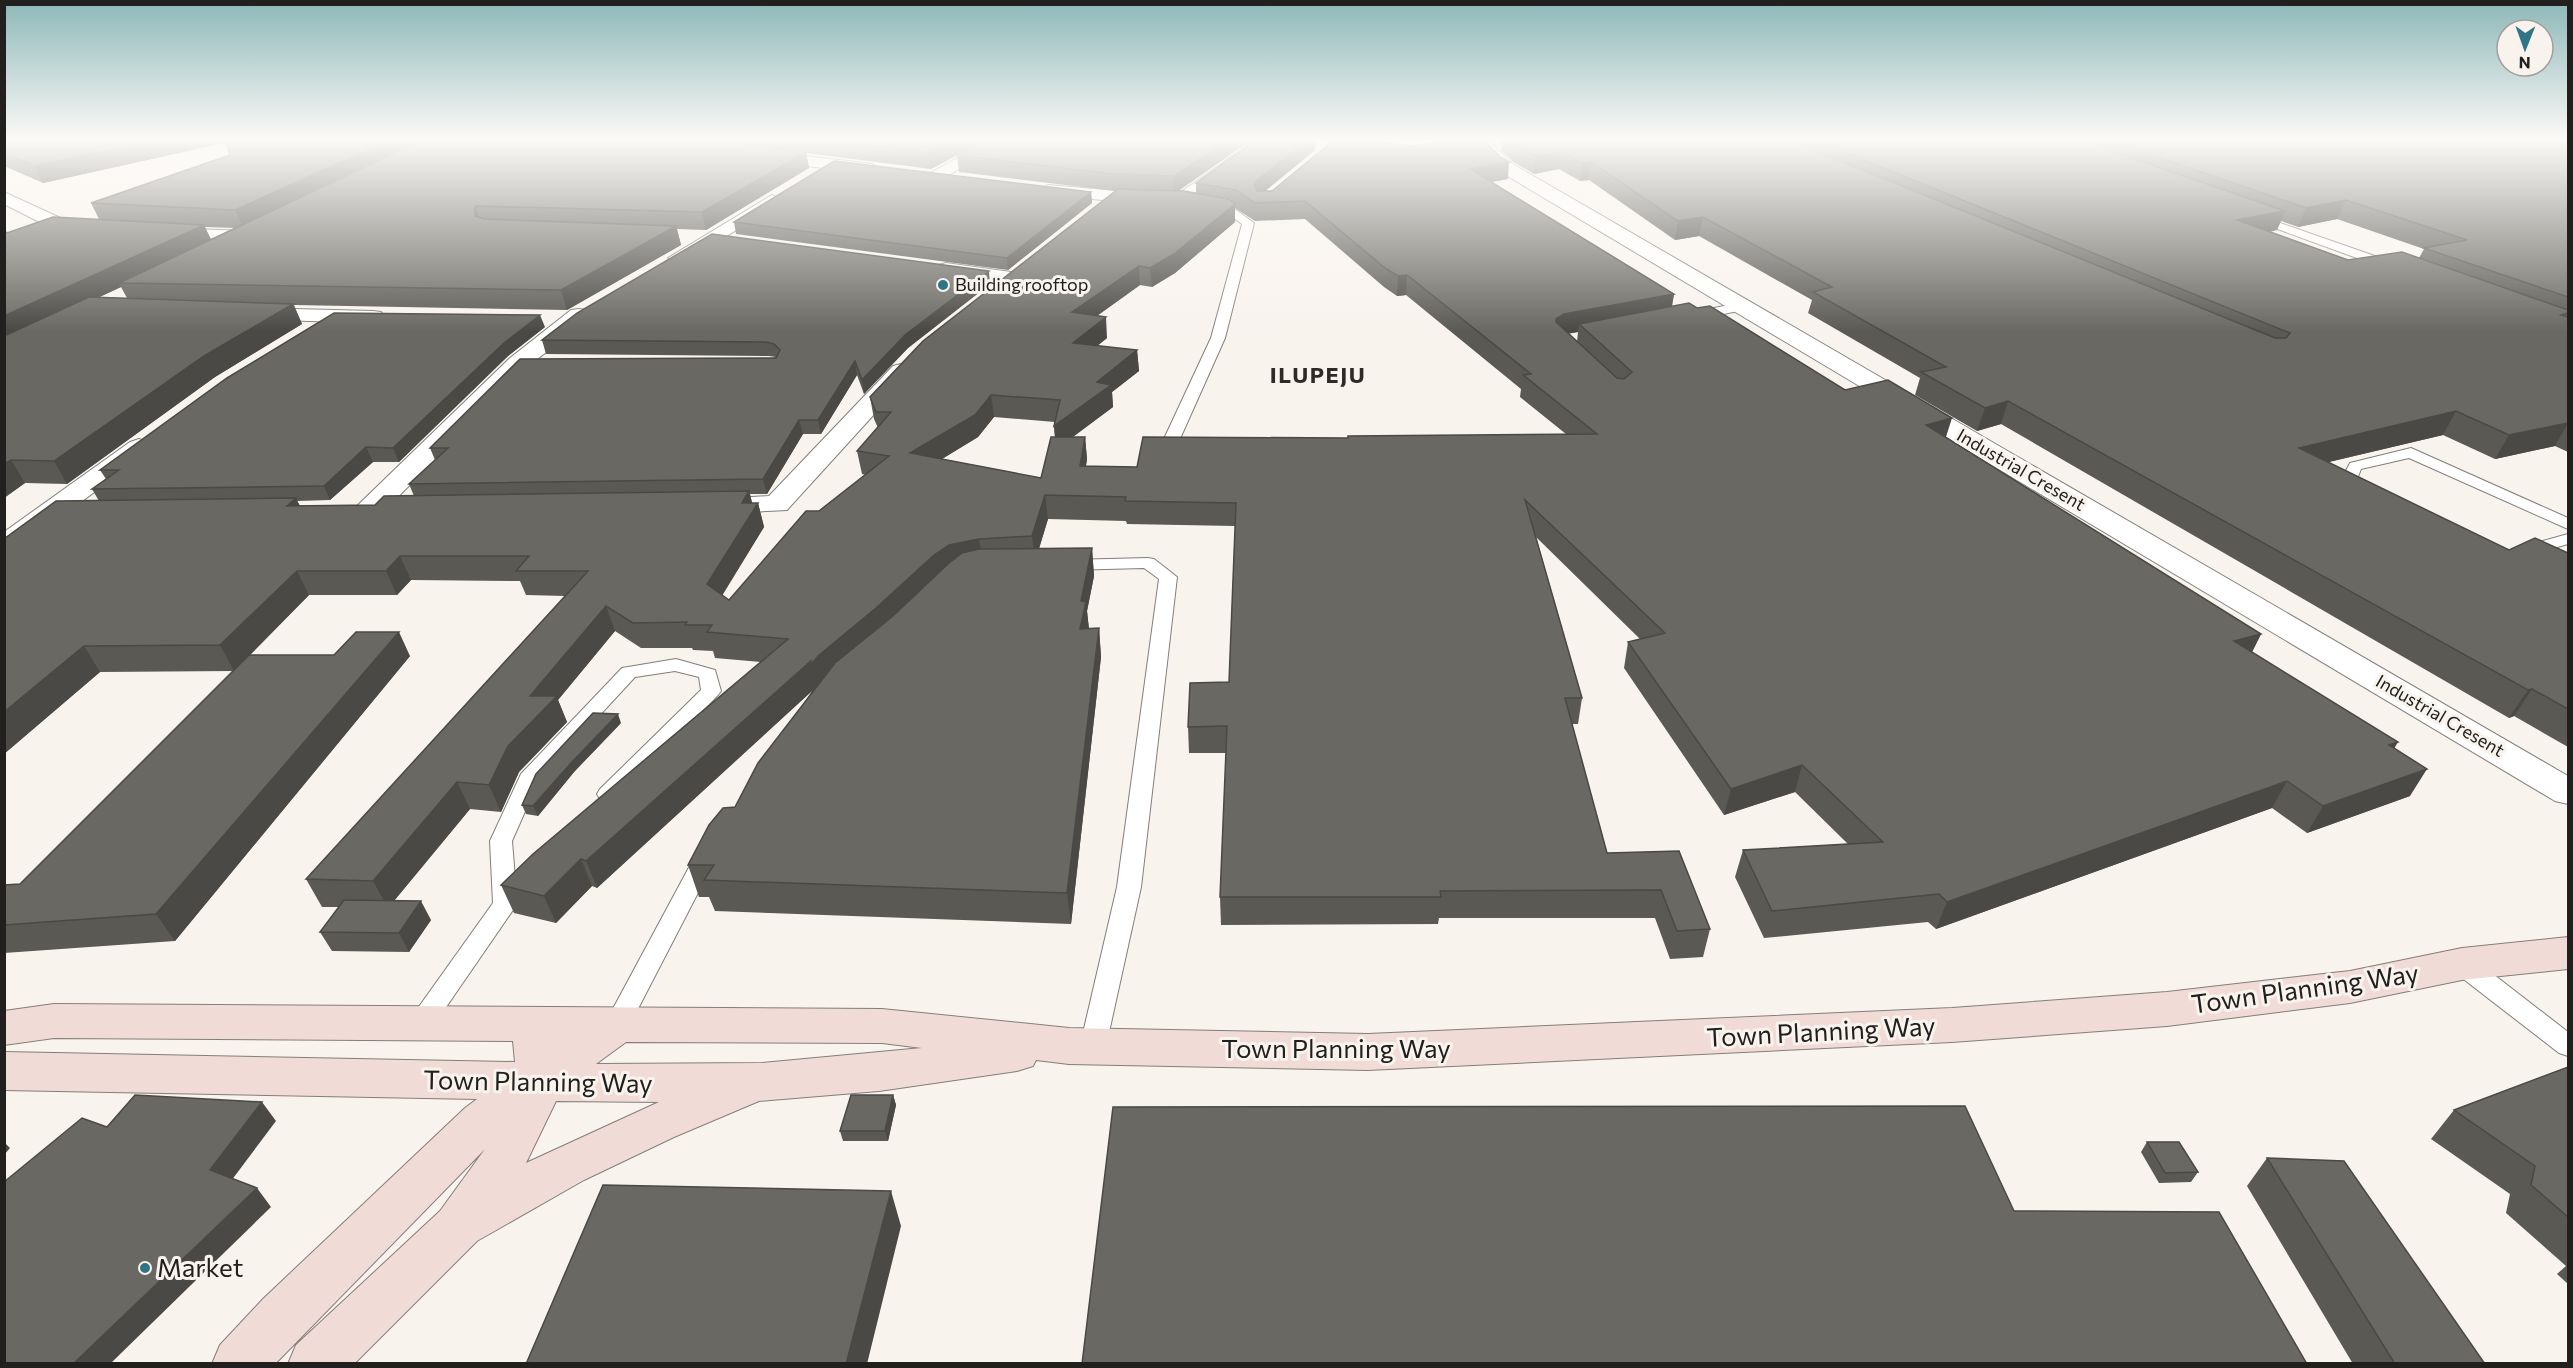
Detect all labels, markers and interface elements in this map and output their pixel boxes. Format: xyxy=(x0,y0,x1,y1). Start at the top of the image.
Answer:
north arrow xyxy=(2495,18,2555,78)
text: N xyxy=(2519,54,2531,73)
place label: Building rooftop xyxy=(955,273,1088,295)
marker: Building rooftop xyxy=(936,278,950,292)
district label: ILUPEJU xyxy=(1270,361,1366,388)
street label: Industrial Cresent xyxy=(1953,423,2090,515)
street label: Industrial Cresent xyxy=(2372,669,2509,761)
street label: Town Planning Way xyxy=(2189,956,2420,1019)
street label: Town Planning Way xyxy=(1706,1009,1936,1052)
street label: Town Planning Way xyxy=(1221,1032,1451,1063)
street label: Town Planning Way xyxy=(423,1063,653,1098)
place label: Market xyxy=(157,1251,243,1282)
marker: Market xyxy=(138,1261,152,1275)

